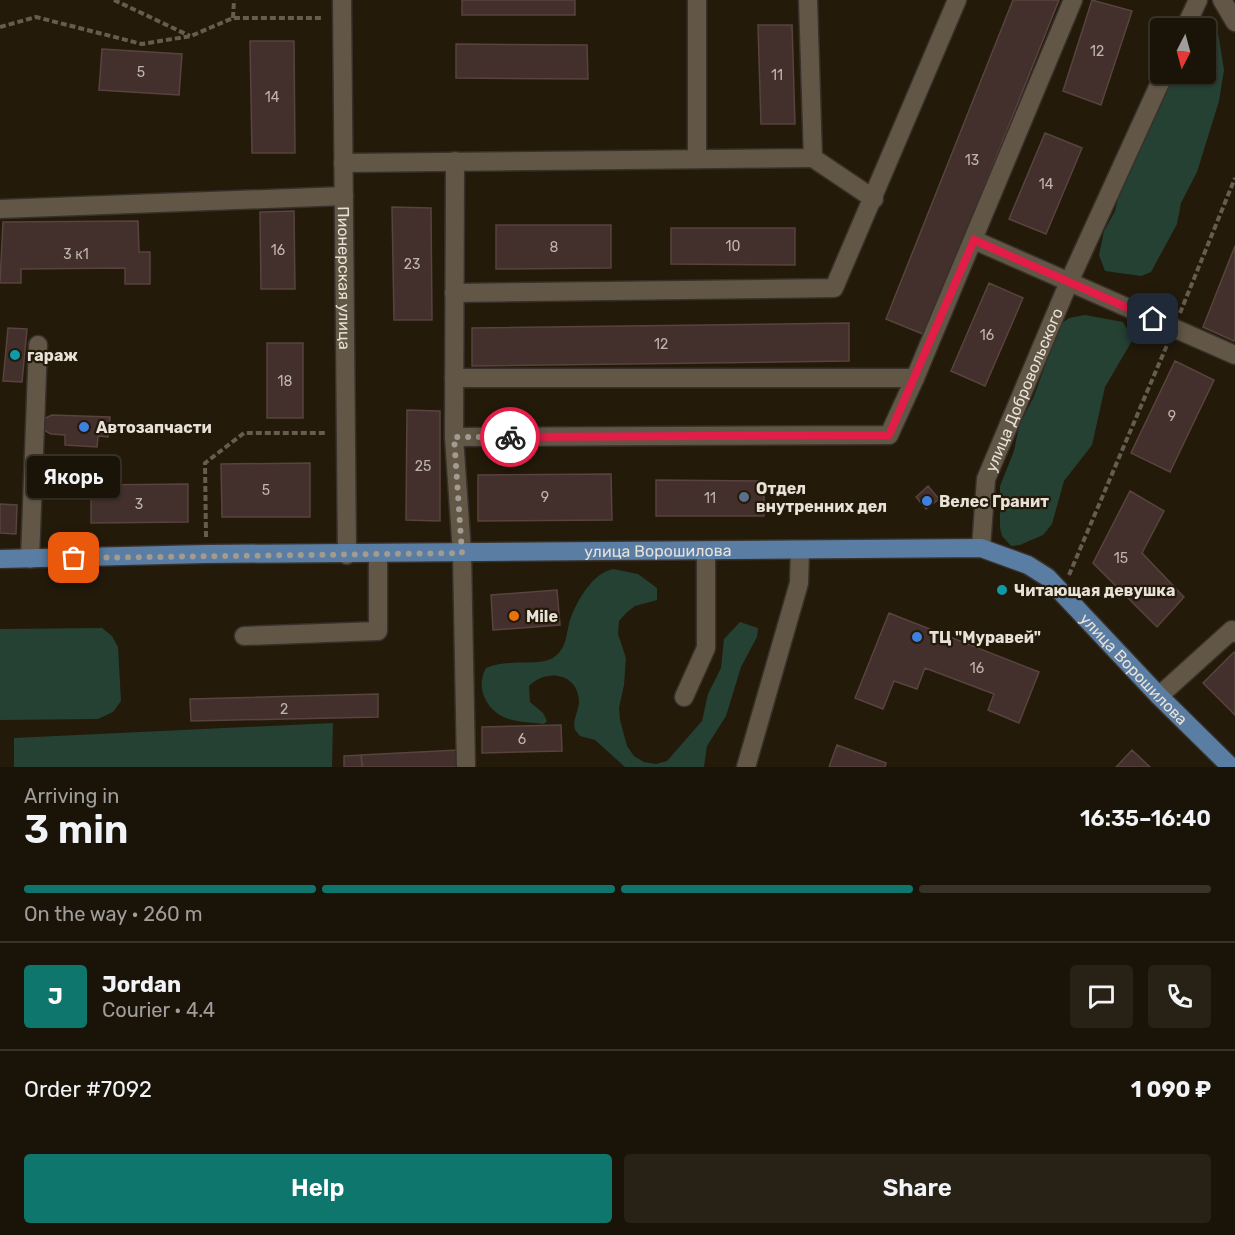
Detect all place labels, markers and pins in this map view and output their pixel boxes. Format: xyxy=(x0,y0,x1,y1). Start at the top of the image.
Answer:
pin xyxy=(1127,293,1178,344)
place label: гараж xyxy=(27,346,78,365)
marker: гараж xyxy=(8,348,22,362)
place label: Автозапчасти xyxy=(96,418,212,437)
marker: Автозапчасти xyxy=(77,420,91,434)
callout: Якорь xyxy=(28,456,121,498)
place label: Отдел внутренних дел xyxy=(756,479,887,516)
marker: Отдел внутренних дел xyxy=(737,490,751,504)
place label: Велес Гранит xyxy=(939,492,1049,511)
marker: Велес Гранит xyxy=(920,494,934,508)
pin xyxy=(48,532,99,583)
place label: Читающая девушка xyxy=(1014,581,1175,600)
marker: Читающая девушка xyxy=(995,583,1009,597)
place label: Mile xyxy=(526,607,558,626)
marker: Mile xyxy=(507,609,521,623)
place label: ТЦ "Муравей" xyxy=(929,628,1041,647)
marker: ТЦ "Муравей" xyxy=(910,630,924,644)

